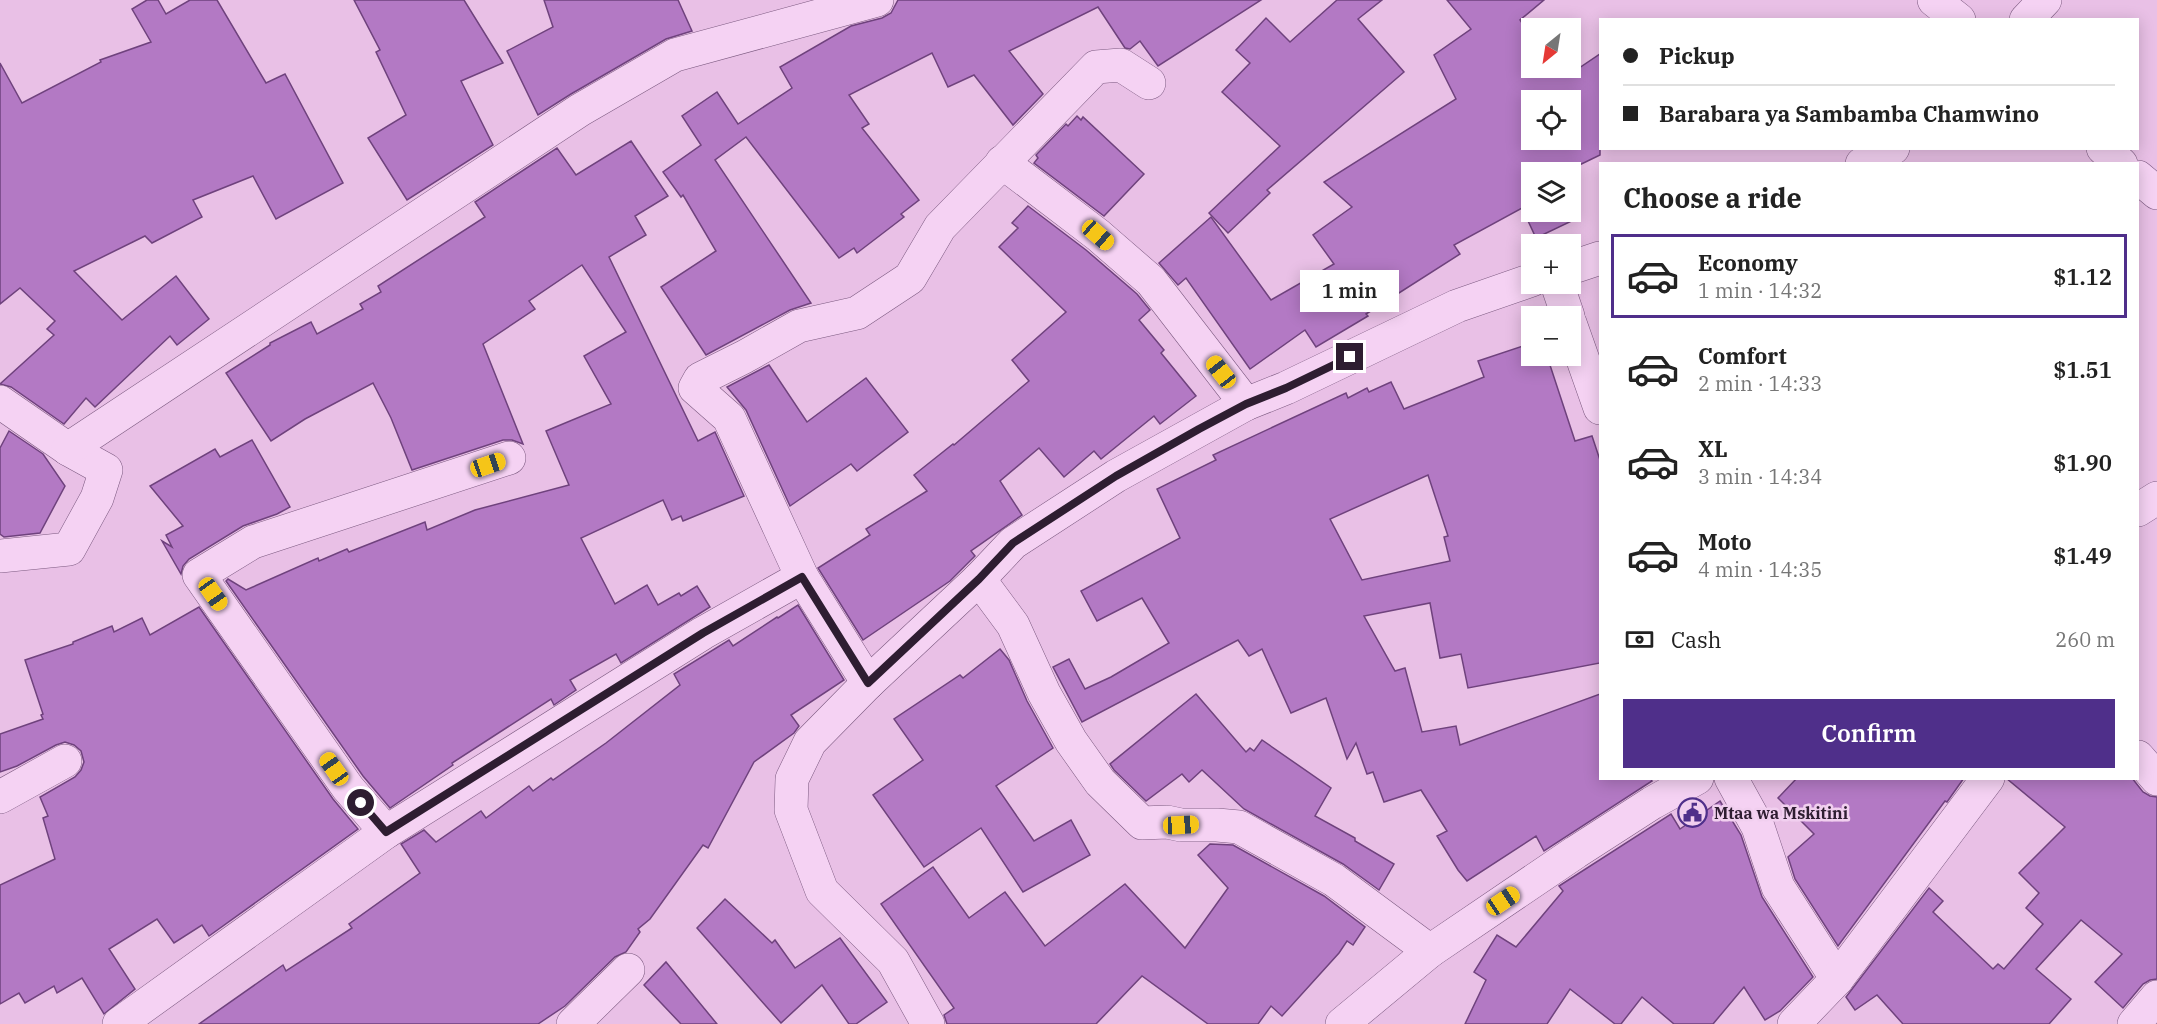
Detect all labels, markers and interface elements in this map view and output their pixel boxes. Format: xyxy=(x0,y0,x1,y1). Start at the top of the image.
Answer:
north arrow xyxy=(1521,18,1581,78)
map controls xyxy=(1521,18,1581,366)
text: Pickup xyxy=(1659,41,1735,70)
button: locate xyxy=(1521,90,1581,150)
text: Barabara ya Sambamba Chamwino xyxy=(1659,99,2039,128)
button: layers xyxy=(1521,162,1581,222)
text: Choose a ride xyxy=(1623,180,1802,215)
car xyxy=(1079,216,1117,254)
button: + xyxy=(1521,234,1581,294)
text: Economy xyxy=(1698,248,1798,277)
icon: car xyxy=(1626,249,1680,303)
text: $1.12 xyxy=(2053,262,2112,291)
callout: 1 min xyxy=(1300,270,1400,312)
text: 1 min xyxy=(1322,277,1377,304)
text: 1 min · 14:32 xyxy=(1698,277,1822,304)
button: − xyxy=(1521,306,1581,366)
text: Comfort xyxy=(1698,341,1787,370)
icon: car xyxy=(1626,342,1680,396)
route end xyxy=(1336,343,1363,370)
car xyxy=(1203,352,1239,392)
text: $1.51 xyxy=(2053,355,2112,384)
text: 2 min · 14:33 xyxy=(1698,370,1822,397)
text: XL xyxy=(1698,434,1728,463)
icon: car xyxy=(1626,435,1680,489)
text: $1.90 xyxy=(2053,448,2112,477)
car xyxy=(468,451,508,479)
text: 3 min · 14:34 xyxy=(1698,463,1822,490)
text: Moto xyxy=(1698,527,1752,556)
icon: car xyxy=(1626,528,1680,582)
text: $1.49 xyxy=(2053,541,2112,570)
text: 4 min · 14:35 xyxy=(1698,556,1822,583)
car xyxy=(195,574,231,614)
icon: cash xyxy=(1623,623,1656,656)
text: Cash xyxy=(1671,625,1722,654)
text: 260 m xyxy=(2055,626,2115,653)
button: Confirm xyxy=(1623,699,2115,768)
car xyxy=(316,749,352,789)
route start xyxy=(347,789,374,816)
public building icon: Mtaa wa Mskitini xyxy=(1677,797,1709,829)
place label: Mtaa wa Mskitini xyxy=(1714,803,1848,823)
car xyxy=(1163,815,1199,835)
car xyxy=(1483,883,1523,919)

